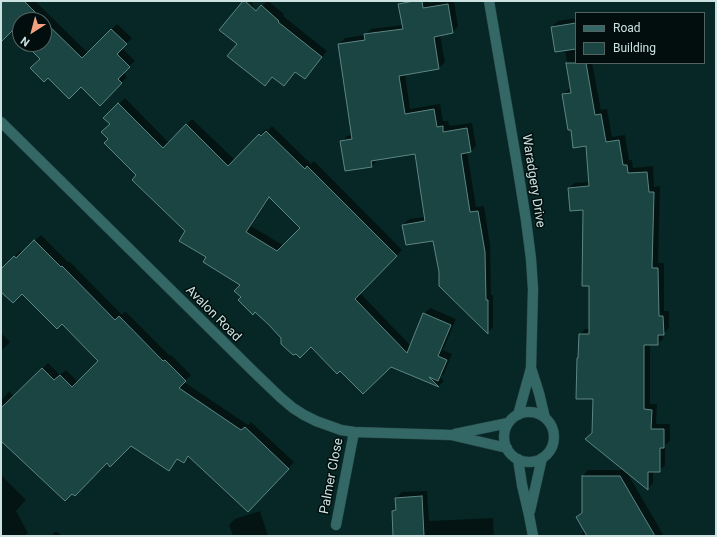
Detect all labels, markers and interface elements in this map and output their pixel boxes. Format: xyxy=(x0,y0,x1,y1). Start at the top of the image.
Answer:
north arrow xyxy=(12,12,52,52)
legend xyxy=(575,12,705,64)
text: Road xyxy=(613,21,641,35)
text: N xyxy=(18,34,32,49)
text: Building xyxy=(613,41,656,55)
street label: Waradgery Drive xyxy=(518,133,548,229)
street label: Avalon Road xyxy=(182,283,244,345)
street label: Palmer Close xyxy=(317,437,347,515)

